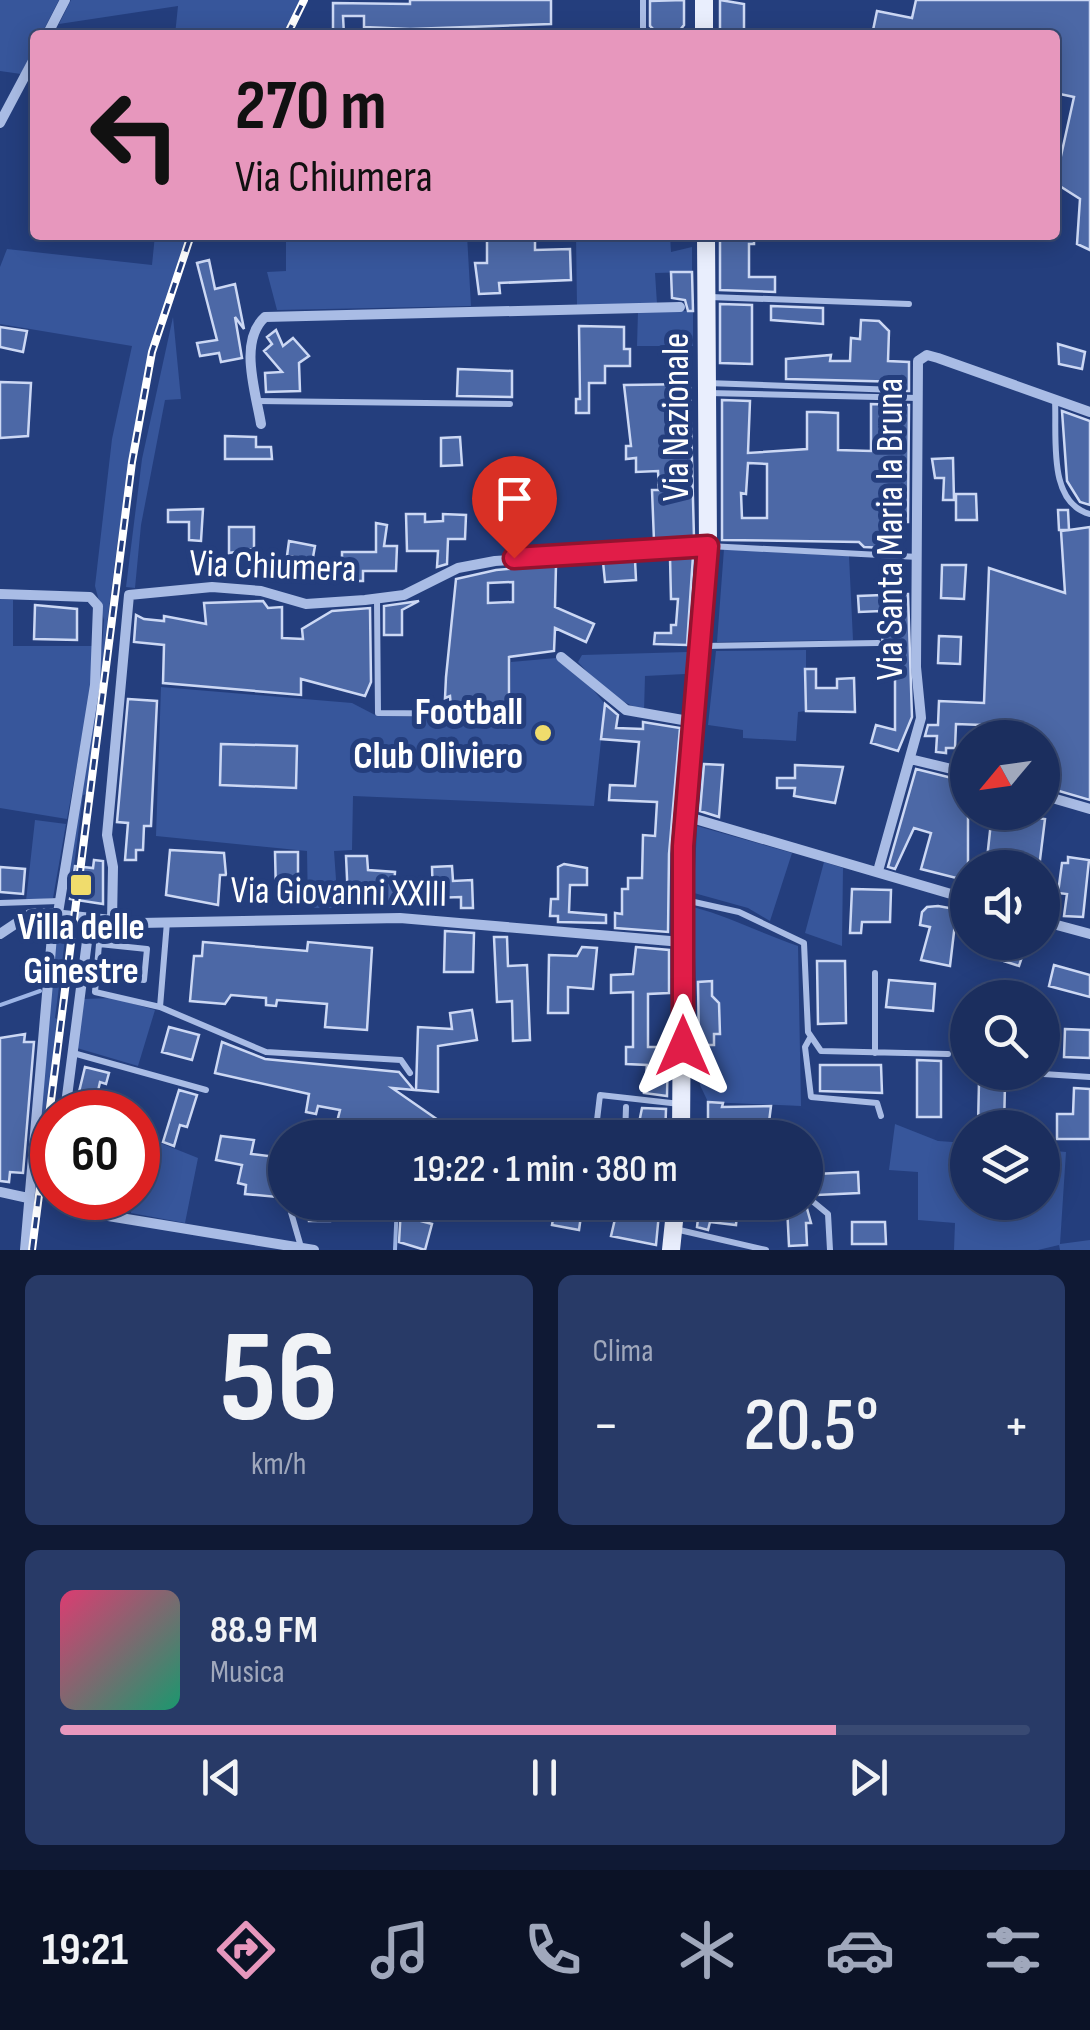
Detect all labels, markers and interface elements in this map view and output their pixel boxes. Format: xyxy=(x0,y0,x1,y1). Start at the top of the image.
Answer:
text: 270 m xyxy=(235,65,387,149)
icon: left xyxy=(70,70,200,200)
text: Via Chiumera xyxy=(235,150,433,205)
street label: Via Nazionale xyxy=(654,333,699,501)
street label: Via Santa Maria la Bruna xyxy=(868,378,913,680)
pin xyxy=(472,456,557,559)
icon: arrive xyxy=(487,471,542,526)
street label: Via Chiumera xyxy=(189,541,357,592)
place label: Football Club Oliviero xyxy=(353,690,523,779)
north arrow xyxy=(950,720,1060,830)
map controls xyxy=(950,720,1060,1220)
marker: Football Club Oliviero xyxy=(532,722,554,744)
button: sound xyxy=(950,850,1060,960)
street label: Via Giovanni XXIII xyxy=(230,868,448,917)
marker: Villa delle Ginestre xyxy=(68,872,94,898)
place label: Villa delle Ginestre xyxy=(17,905,145,994)
button: search xyxy=(950,980,1060,1090)
position arrow xyxy=(631,994,735,1098)
speed limit sign: 60 xyxy=(30,1090,160,1220)
button: layers xyxy=(950,1110,1060,1220)
text: 19:22 · 1 min · 380 m xyxy=(413,1147,678,1192)
text: 56 xyxy=(220,1302,338,1458)
text: Clima xyxy=(593,1332,653,1371)
text: 20.5° xyxy=(744,1381,879,1472)
text: − xyxy=(593,1393,619,1460)
text: + xyxy=(1003,1393,1030,1460)
text: km/h xyxy=(251,1445,306,1484)
text: 88.9 FM xyxy=(210,1608,318,1653)
text: Musica xyxy=(210,1653,285,1692)
icon: previous xyxy=(194,1750,249,1805)
icon: pause xyxy=(517,1750,572,1805)
icon: next xyxy=(841,1750,896,1805)
icon: directions xyxy=(211,1915,281,1985)
icon: music xyxy=(365,1915,435,1985)
icon: phone xyxy=(518,1915,588,1985)
icon: climate xyxy=(672,1915,742,1985)
icon: car xyxy=(825,1915,895,1985)
icon: filters xyxy=(978,1915,1048,1985)
text: 19:21 xyxy=(42,1923,128,1978)

